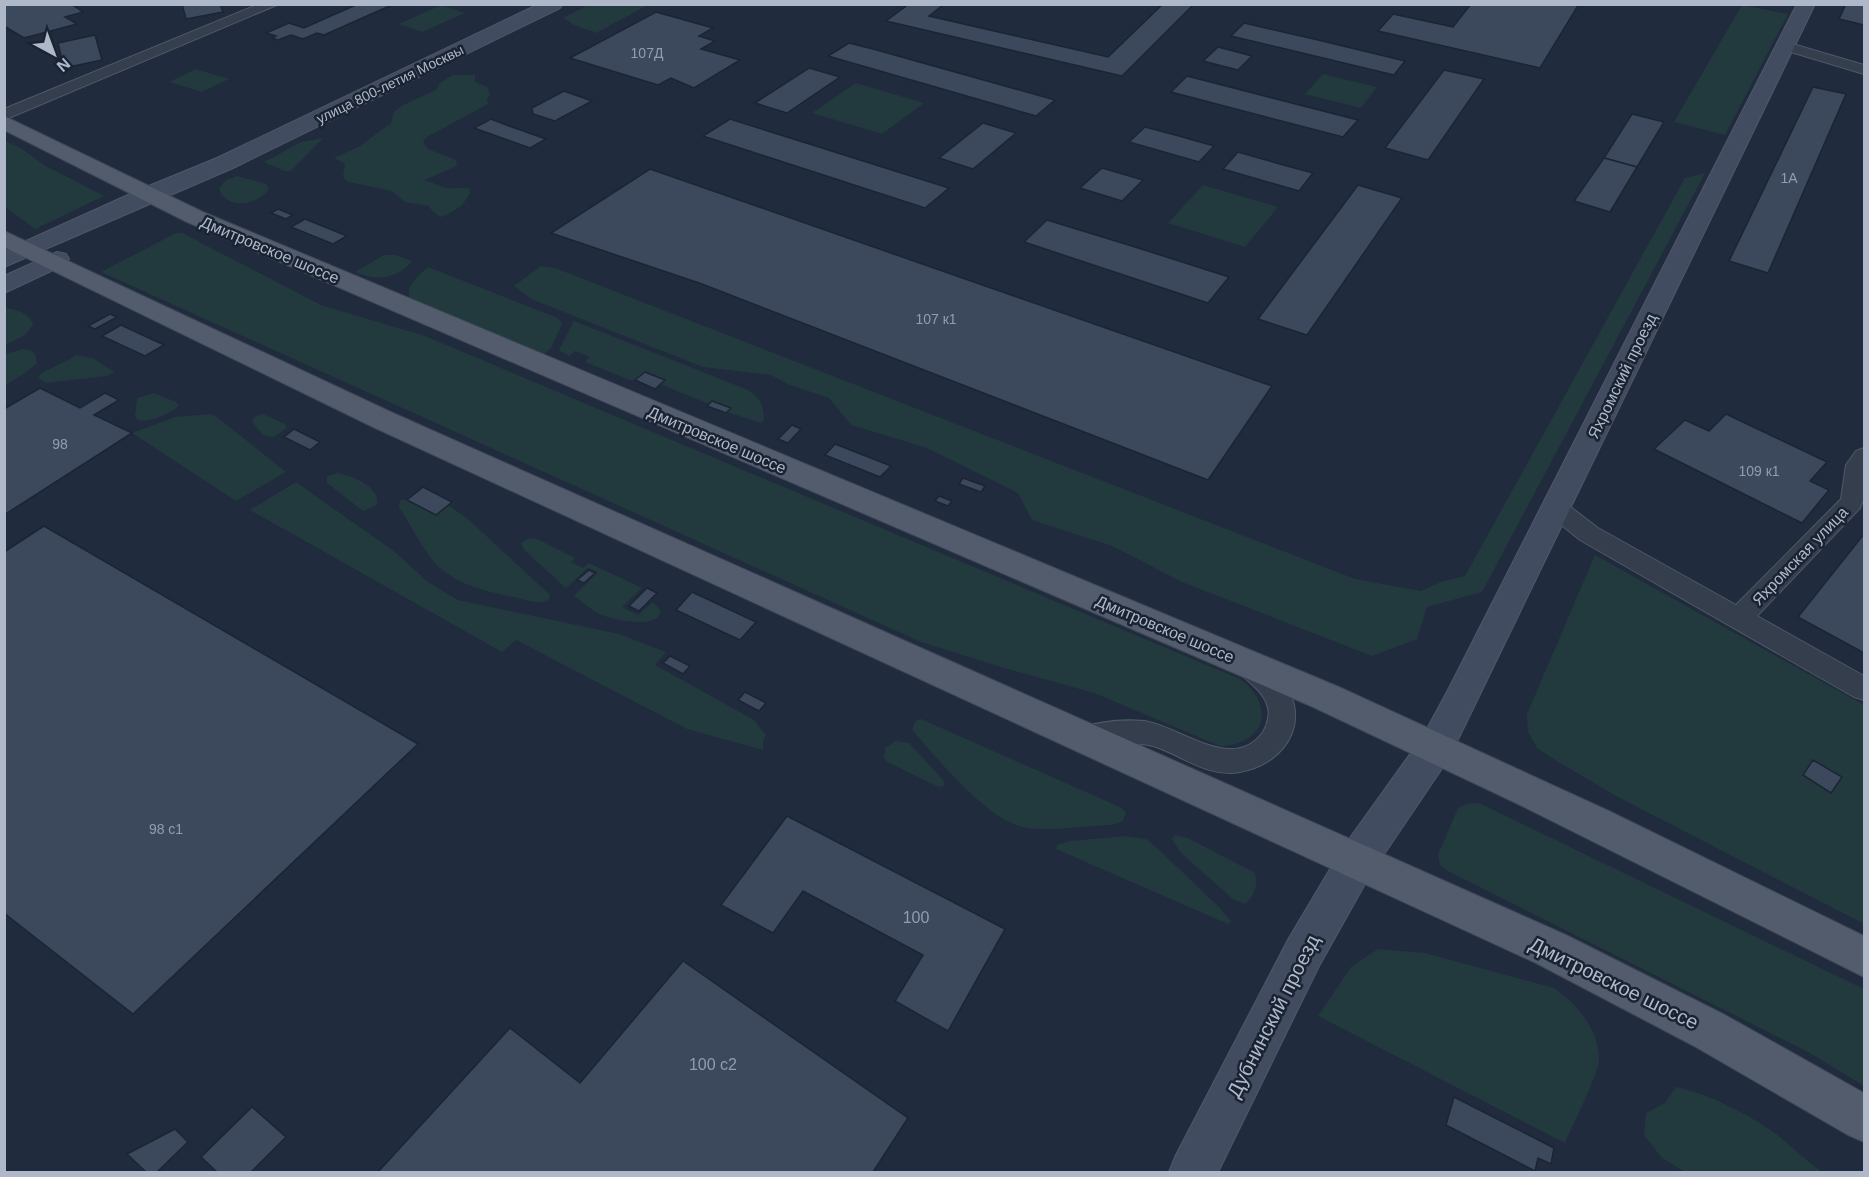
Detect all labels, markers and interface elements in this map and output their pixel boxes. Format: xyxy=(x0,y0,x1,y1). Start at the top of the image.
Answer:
north arrow xyxy=(24,24,84,84)
street label: улица 800-летия Москвы xyxy=(314,41,466,127)
house number: 107Д xyxy=(631,45,664,61)
text: N xyxy=(54,55,73,75)
house number: 1А xyxy=(1780,170,1798,186)
street label: Дмитровское шоссе xyxy=(198,213,342,287)
street label: Яхромский проезд xyxy=(1584,310,1660,441)
house number: 107 к1 xyxy=(915,311,957,327)
street label: Дмитровское шоссе xyxy=(645,403,789,477)
house number: 98 xyxy=(52,436,68,452)
house number: 109 к1 xyxy=(1738,463,1780,479)
street label: Яхромская улица xyxy=(1749,503,1851,609)
street label: Дмитровское шоссе xyxy=(1093,592,1237,666)
house number: 98 с1 xyxy=(149,821,183,837)
house number: 100 xyxy=(903,909,929,926)
street label: Дубнинский проезд xyxy=(1222,931,1324,1101)
street label: Дмитровское шоссе xyxy=(1526,932,1702,1034)
house number: 100 с2 xyxy=(689,1056,737,1073)

